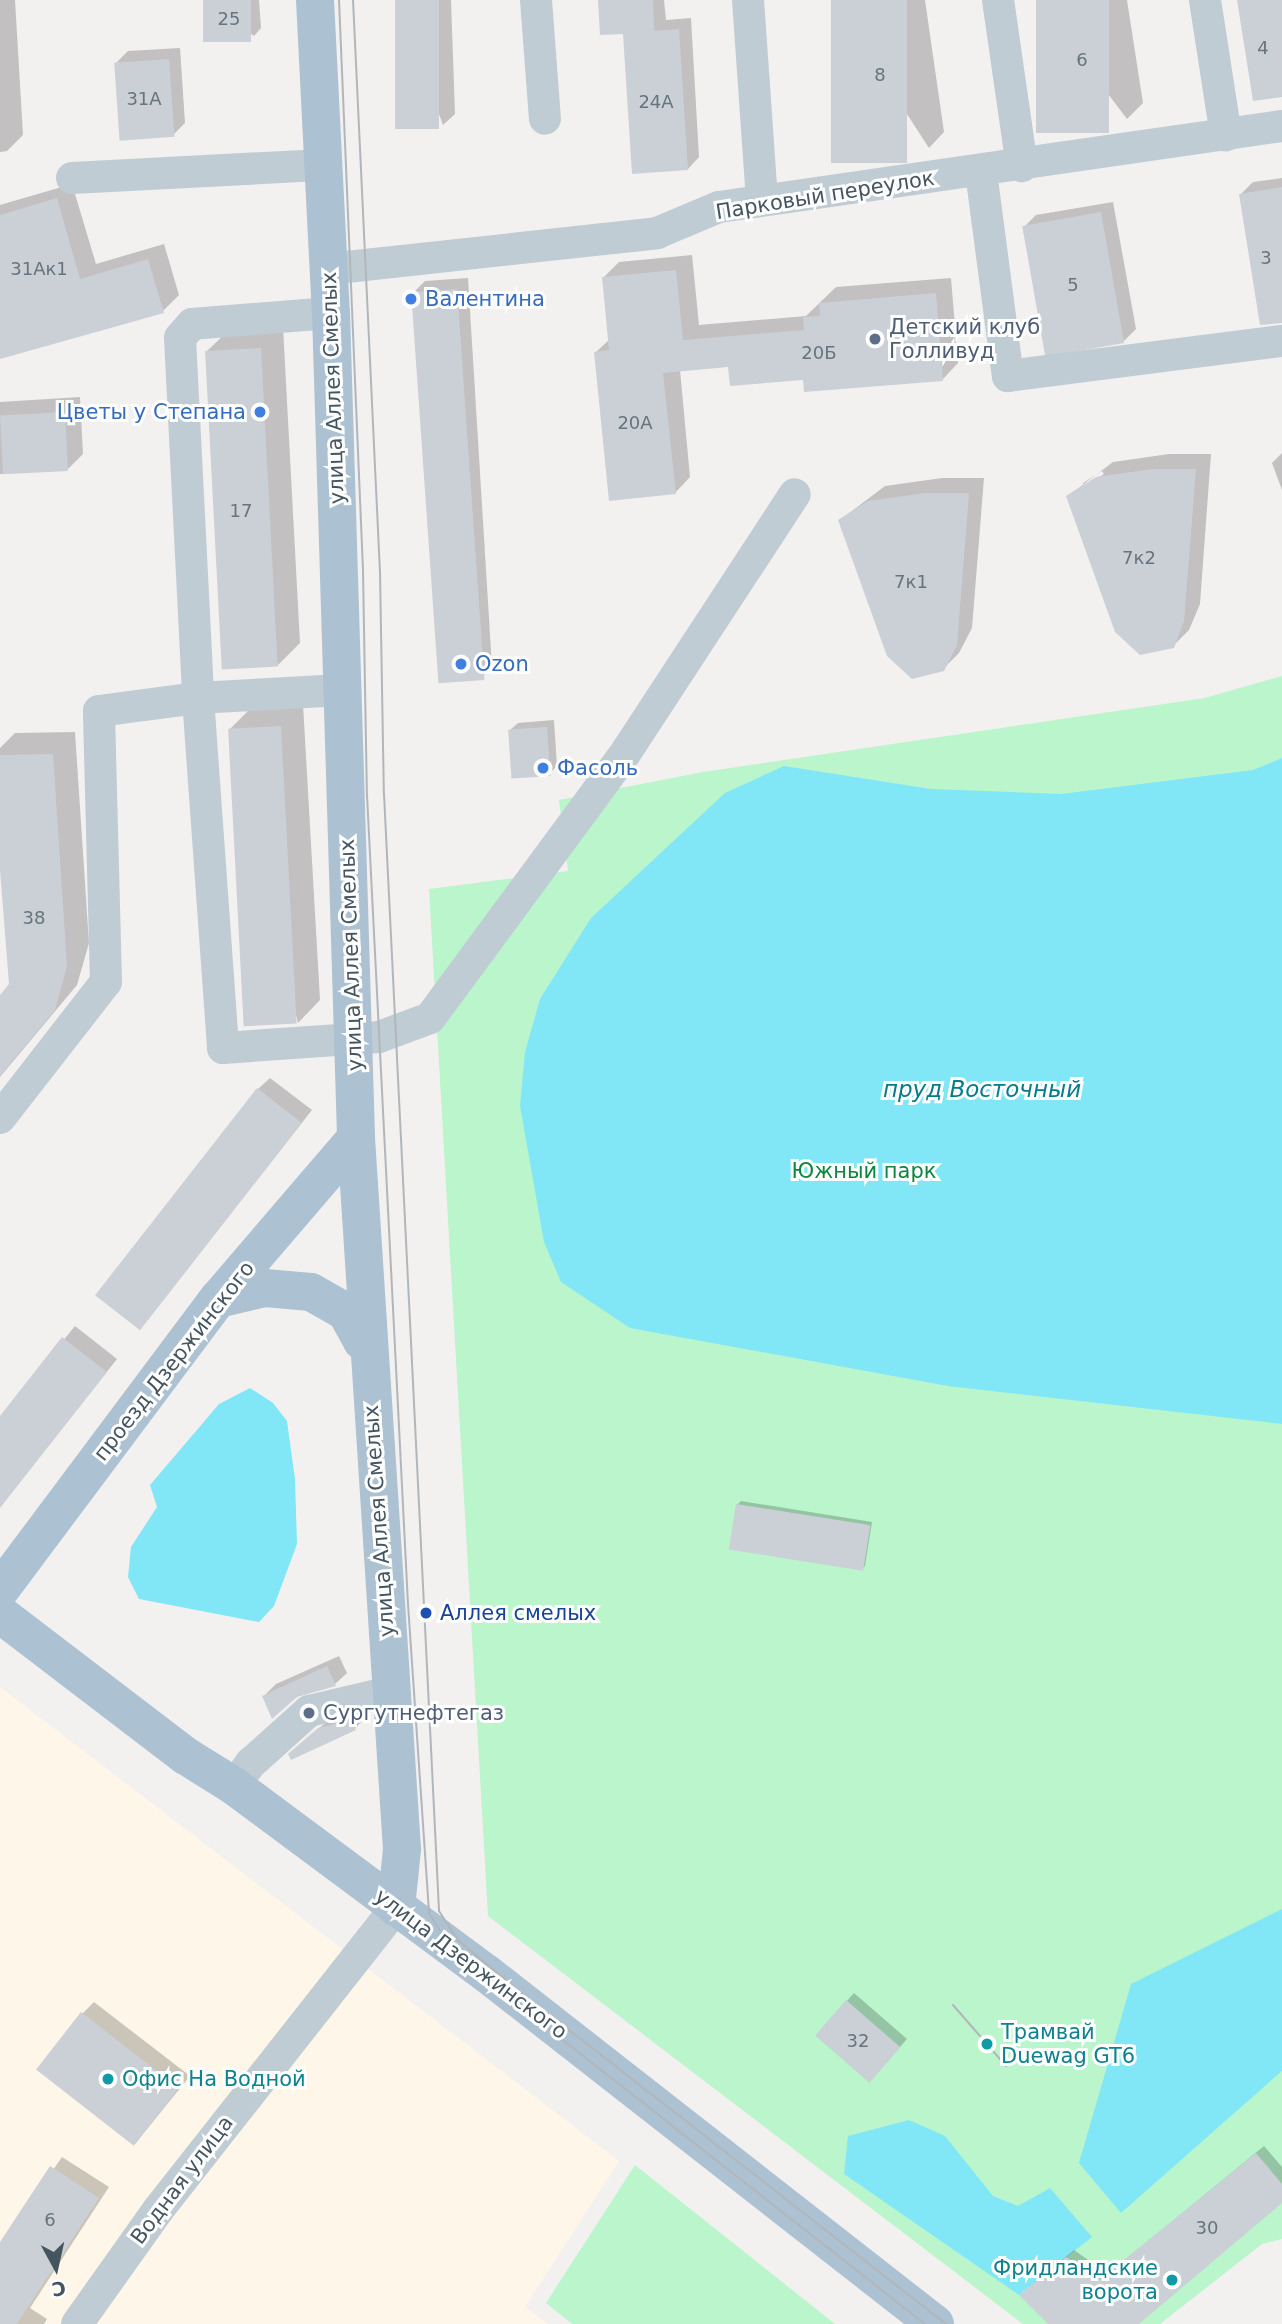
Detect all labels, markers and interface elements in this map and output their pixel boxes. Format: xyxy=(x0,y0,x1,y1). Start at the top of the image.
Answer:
house number: 25 xyxy=(218,8,240,30)
house number: 4 xyxy=(1257,37,1269,59)
house number: 6 xyxy=(1076,49,1088,71)
house number: 8 xyxy=(874,64,886,86)
house number: 31А xyxy=(126,88,162,110)
house number: 24А xyxy=(638,91,674,113)
street label: Парковый переулок xyxy=(714,165,936,225)
house number: 3 xyxy=(1260,247,1272,269)
house number: 31Ак1 xyxy=(10,258,68,280)
street label: улица Аллея Смелых xyxy=(316,271,350,505)
house number: 5 xyxy=(1067,274,1079,296)
place label: Валентина xyxy=(425,286,545,312)
marker: Валентина xyxy=(403,291,419,307)
place label: Детский клуб Голливуд xyxy=(889,314,1040,364)
marker: Детский клуб Голливуд xyxy=(867,331,883,347)
house number: 20Б xyxy=(801,342,837,364)
place label: Цветы у Степана xyxy=(57,399,246,425)
marker: Цветы у Степана xyxy=(252,404,268,420)
house number: 20А xyxy=(617,412,653,434)
house number: 17 xyxy=(230,500,252,522)
house number: 7к2 xyxy=(1122,547,1156,569)
house number: 7к1 xyxy=(894,571,928,593)
place label: Ozon xyxy=(475,651,529,677)
marker: Ozon xyxy=(453,656,469,672)
place label: Фасоль xyxy=(557,755,638,781)
marker: Фасоль xyxy=(535,760,551,776)
street label: улица Аллея Смелых xyxy=(334,838,368,1072)
house number: 38 xyxy=(23,907,45,929)
water label: пруд Восточный xyxy=(883,1075,1081,1103)
park label: Южный парк xyxy=(792,1158,936,1184)
street label: проезд Дзержинского xyxy=(88,1256,260,1466)
street label: улица Аллея Смелых xyxy=(358,1404,400,1638)
place label: Аллея смелых xyxy=(440,1600,596,1626)
marker: Аллея смелых xyxy=(418,1605,434,1621)
place label: Сургутнефтегаз xyxy=(323,1700,504,1726)
marker: Сургутнефтегаз xyxy=(301,1705,317,1721)
street label: улица Дзержинского xyxy=(370,1883,572,2045)
place label: Трамвай Duewag GT6 xyxy=(1001,2019,1135,2069)
house number: 32 xyxy=(847,2030,869,2052)
marker: Трамвай Duewag GT6 xyxy=(979,2036,995,2052)
place label: Офис На Водной xyxy=(122,2066,306,2092)
marker: Офис На Водной xyxy=(100,2071,116,2087)
street label: Водная улица xyxy=(125,2111,239,2249)
house number: 6 xyxy=(44,2209,56,2231)
house number: 30 xyxy=(1196,2217,1218,2239)
north arrow xyxy=(21,2233,91,2303)
place label: Фридландские ворота xyxy=(993,2255,1158,2305)
marker: Фридландские ворота xyxy=(1164,2272,1180,2288)
text: С xyxy=(50,2277,67,2301)

